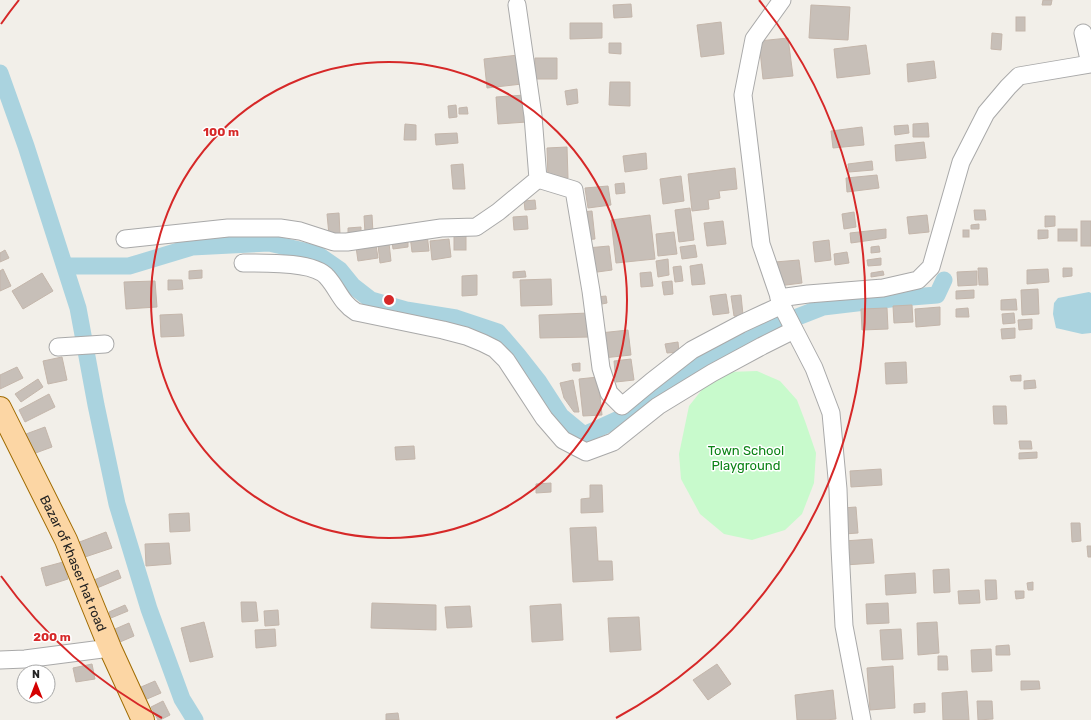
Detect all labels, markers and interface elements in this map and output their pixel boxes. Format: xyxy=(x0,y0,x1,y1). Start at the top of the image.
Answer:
text: 100 m xyxy=(203,125,239,139)
centre of rings xyxy=(382,293,396,307)
park label: Town School Playground xyxy=(708,443,784,474)
street label: Bazar of khaser hat road xyxy=(37,493,110,634)
text: 200 m xyxy=(33,630,71,644)
north arrow xyxy=(16,664,56,704)
text: N xyxy=(32,668,40,681)

